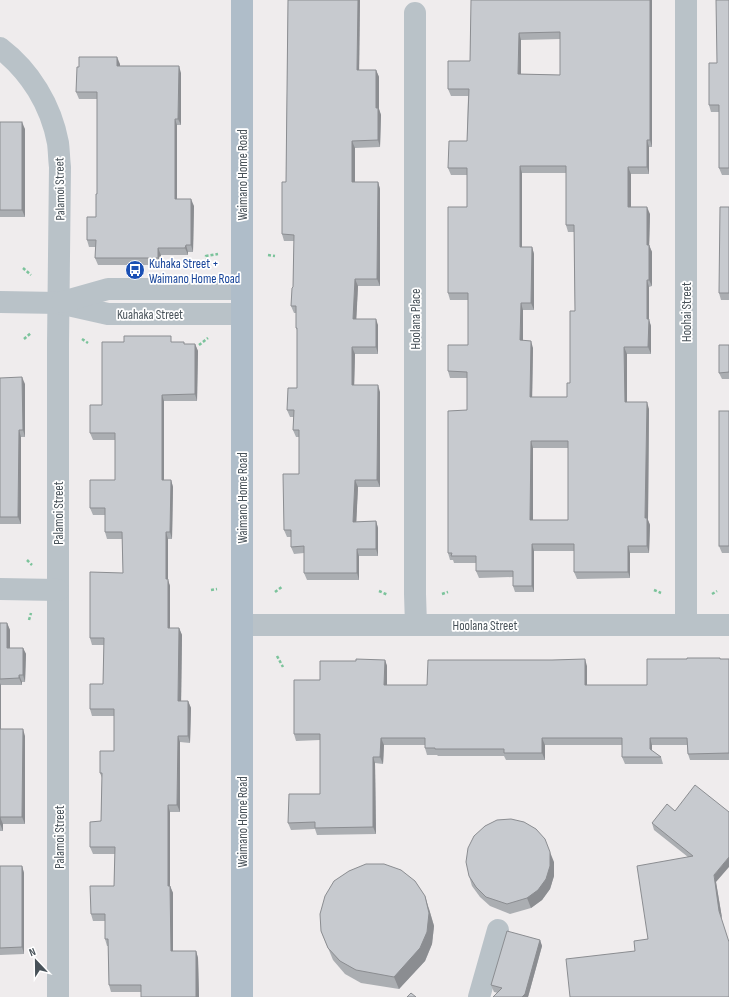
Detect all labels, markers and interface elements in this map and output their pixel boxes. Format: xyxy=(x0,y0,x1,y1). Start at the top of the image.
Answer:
street label: Waimano Home Road xyxy=(235,129,251,221)
street label: Palamoi Street xyxy=(51,157,69,221)
place label: Kuhaka Street + Waimano Home Road xyxy=(149,256,240,287)
bus stop icon: Kuhaka Street + Waimano Home Road xyxy=(124,259,146,281)
street label: Hoohai Street xyxy=(679,282,695,342)
street label: Hoolana Place xyxy=(408,289,424,349)
street label: Kuahaka Street xyxy=(117,307,183,323)
street label: Waimano Home Road xyxy=(235,452,251,544)
street label: Palamoi Street xyxy=(51,481,67,545)
street label: Hoolana Street xyxy=(453,618,517,634)
street label: Waimano Home Road xyxy=(235,776,251,868)
street label: Palamoi Street xyxy=(52,805,68,869)
north arrow xyxy=(16,941,56,981)
text: N xyxy=(27,945,38,959)

